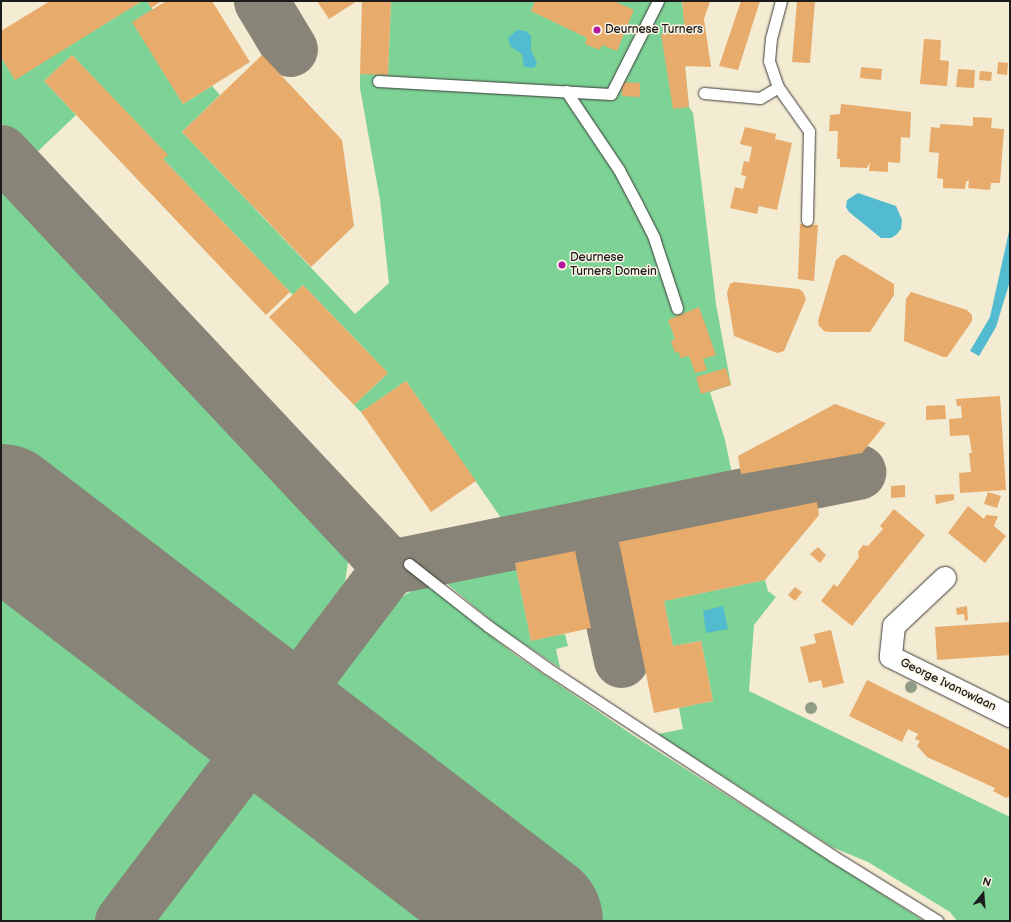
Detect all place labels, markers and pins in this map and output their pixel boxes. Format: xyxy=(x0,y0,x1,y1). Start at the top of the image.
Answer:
place label: Deurnese Turners xyxy=(605,23,703,37)
marker: Deurnese Turners xyxy=(592,25,602,35)
place label: Deurnese Turners Domein xyxy=(570,251,657,279)
marker: Deurnese Turners Domein xyxy=(557,260,567,270)

